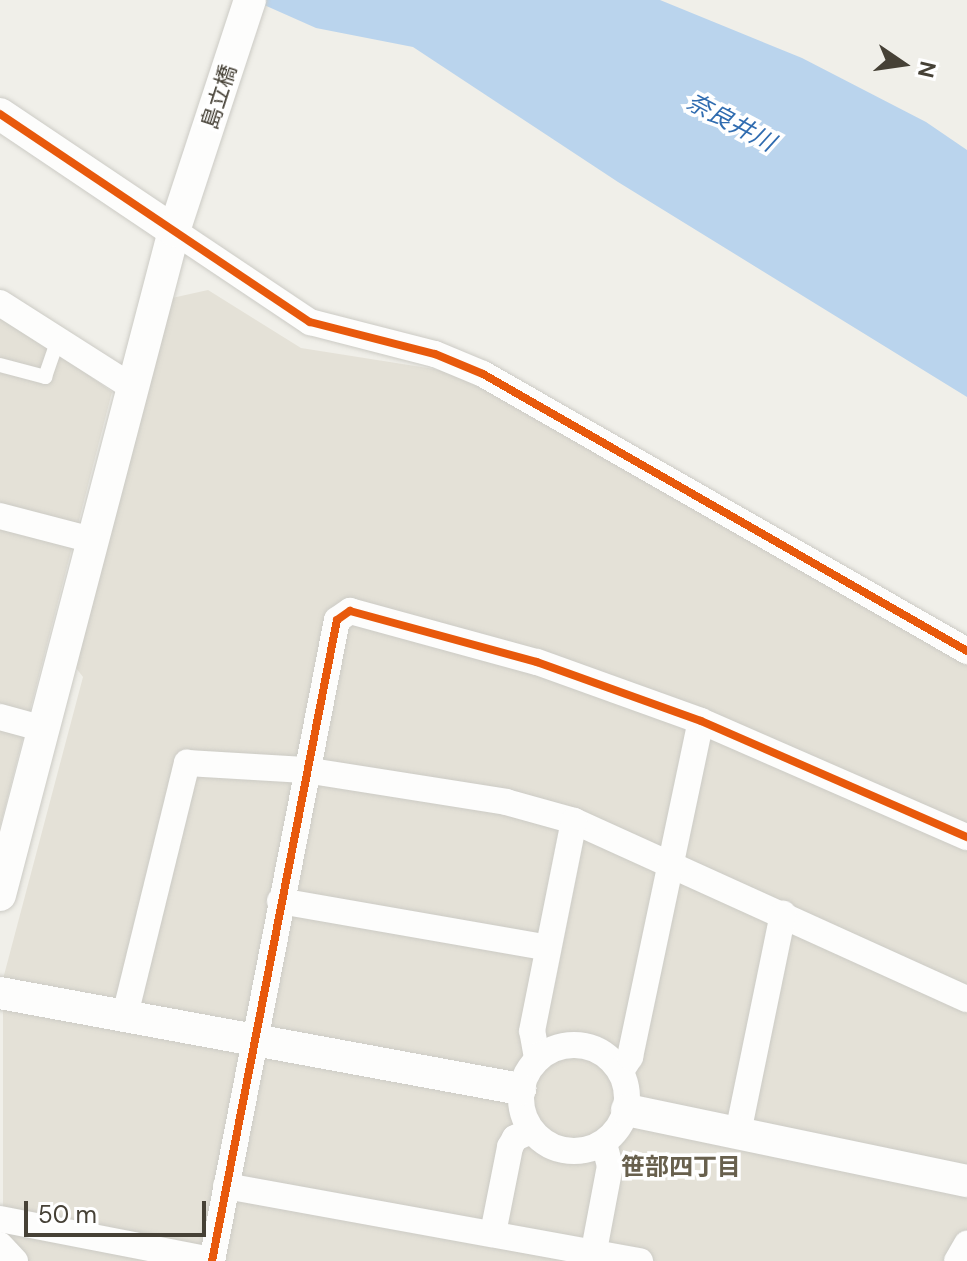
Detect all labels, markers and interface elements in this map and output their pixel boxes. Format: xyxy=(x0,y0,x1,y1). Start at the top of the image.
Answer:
north arrow xyxy=(863,24,943,104)
text: N xyxy=(911,58,943,81)
street label: 島立橋 xyxy=(196,62,242,132)
water label: 奈良井川 xyxy=(682,87,780,157)
district label: 笹部四丁目 xyxy=(621,1153,741,1181)
scale bar xyxy=(28,1185,210,1235)
text: 50 m xyxy=(38,1199,97,1230)

